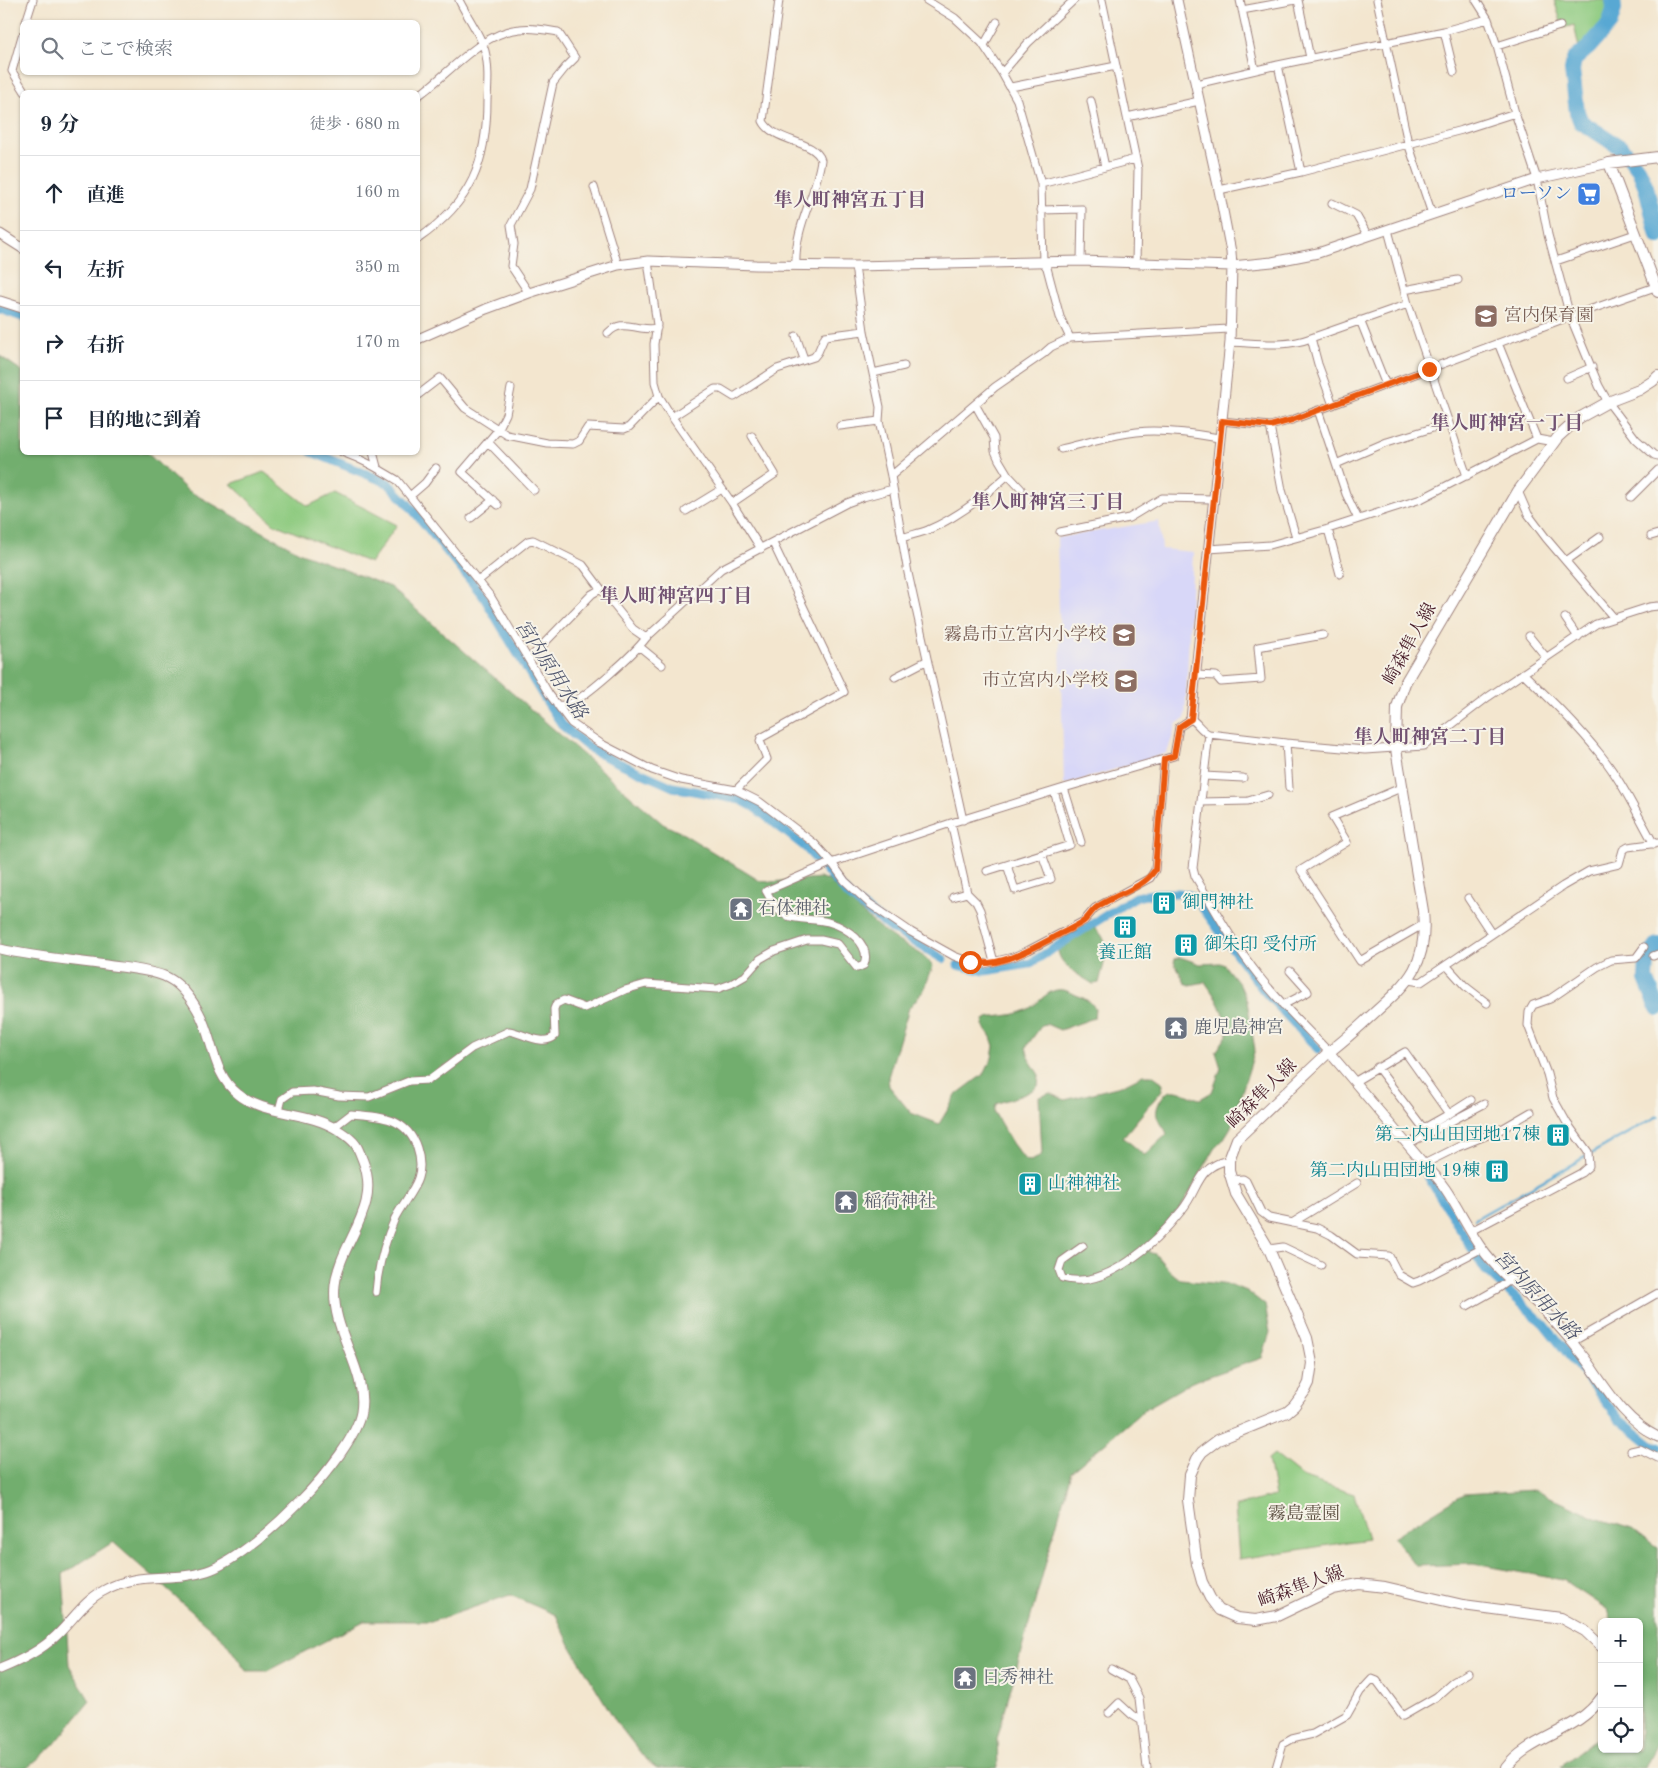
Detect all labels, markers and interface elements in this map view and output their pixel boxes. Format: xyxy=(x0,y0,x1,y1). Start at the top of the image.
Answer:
search box xyxy=(20,20,420,75)
icon: search xyxy=(38,34,66,62)
text: ここで検索 xyxy=(78,41,173,60)
text: 9 分 xyxy=(40,115,79,136)
text: 徒歩 · 680 m xyxy=(310,117,400,133)
icon: ahead xyxy=(40,179,68,207)
supermarket icon: ローソン xyxy=(1576,181,1602,207)
text: 160 m xyxy=(355,185,400,201)
place label: ローソン xyxy=(1501,185,1572,203)
text: 直進 xyxy=(87,187,125,206)
district label: 隼人町神宮五丁目 xyxy=(774,189,926,211)
icon: left xyxy=(40,254,68,282)
text: 350 m xyxy=(355,260,400,276)
text: 左折 xyxy=(87,262,125,281)
school or university icon: 宮内保育園 xyxy=(1473,303,1499,329)
place label: 宮内保育園 xyxy=(1504,305,1594,325)
icon: right xyxy=(40,329,68,357)
text: 170 m xyxy=(355,335,400,351)
text: 右折 xyxy=(87,337,125,356)
route end xyxy=(1418,358,1441,381)
icon: arrive xyxy=(40,404,68,432)
text: 目的地に到着 xyxy=(87,412,201,431)
district label: 隼人町神宮一丁目 xyxy=(1431,412,1583,434)
district label: 隼人町神宮三丁目 xyxy=(972,491,1124,513)
district label: 隼人町神宮四丁目 xyxy=(600,585,752,607)
street label: 崎森隼人線 xyxy=(1379,599,1440,688)
water label: 宮内原用水路 xyxy=(511,616,592,725)
school or university icon: 霧島市立宮内小学校 xyxy=(1111,622,1137,648)
place label: 霧島市立宮内小学校 xyxy=(944,624,1106,644)
school or university icon: 市立宮内小学校 xyxy=(1113,668,1139,694)
place label: 市立宮内小学校 xyxy=(982,670,1108,690)
district label: 隼人町神宮二丁目 xyxy=(1354,726,1506,748)
building icon: 御門神社 xyxy=(1151,890,1177,916)
place label: 御門神社 xyxy=(1182,892,1254,912)
temple icon: 石体神社 xyxy=(728,896,754,922)
place label: 石体神社 xyxy=(758,898,830,918)
building icon: 養正館 xyxy=(1112,914,1138,940)
building icon: 御朱印 受付所 xyxy=(1173,932,1199,958)
place label: 御朱印 受付所 xyxy=(1204,934,1317,954)
place label: 養正館 xyxy=(1098,942,1152,962)
route start xyxy=(959,951,982,974)
temple icon: 鹿児島神宮 xyxy=(1163,1015,1189,1041)
place label: 鹿児島神宮 xyxy=(1194,1017,1284,1037)
street label: 崎森隼人線 xyxy=(1222,1054,1300,1132)
building icon: 第二内山田団地17棟 xyxy=(1545,1122,1571,1148)
place label: 第二内山田団地17棟 xyxy=(1375,1124,1540,1144)
building icon: 第二内山田団地 19棟 xyxy=(1484,1158,1510,1184)
place label: 第二内山田団地 19棟 xyxy=(1310,1160,1480,1180)
building icon: 山神神社 xyxy=(1017,1171,1043,1197)
place label: 山神神社 xyxy=(1048,1173,1120,1193)
temple icon: 稲荷神社 xyxy=(833,1189,859,1215)
place label: 稲荷神社 xyxy=(864,1191,936,1211)
water label: 宮内原用水路 xyxy=(1490,1246,1585,1346)
park label: 霧島霊園 xyxy=(1268,1503,1340,1523)
street label: 崎森隼人線 xyxy=(1255,1561,1346,1611)
map controls xyxy=(1598,1618,1643,1753)
button: + xyxy=(1598,1618,1643,1663)
button: − xyxy=(1598,1663,1643,1708)
temple icon: 日秀神社 xyxy=(952,1665,978,1691)
place label: 日秀神社 xyxy=(982,1667,1054,1687)
button: locate xyxy=(1598,1708,1643,1753)

